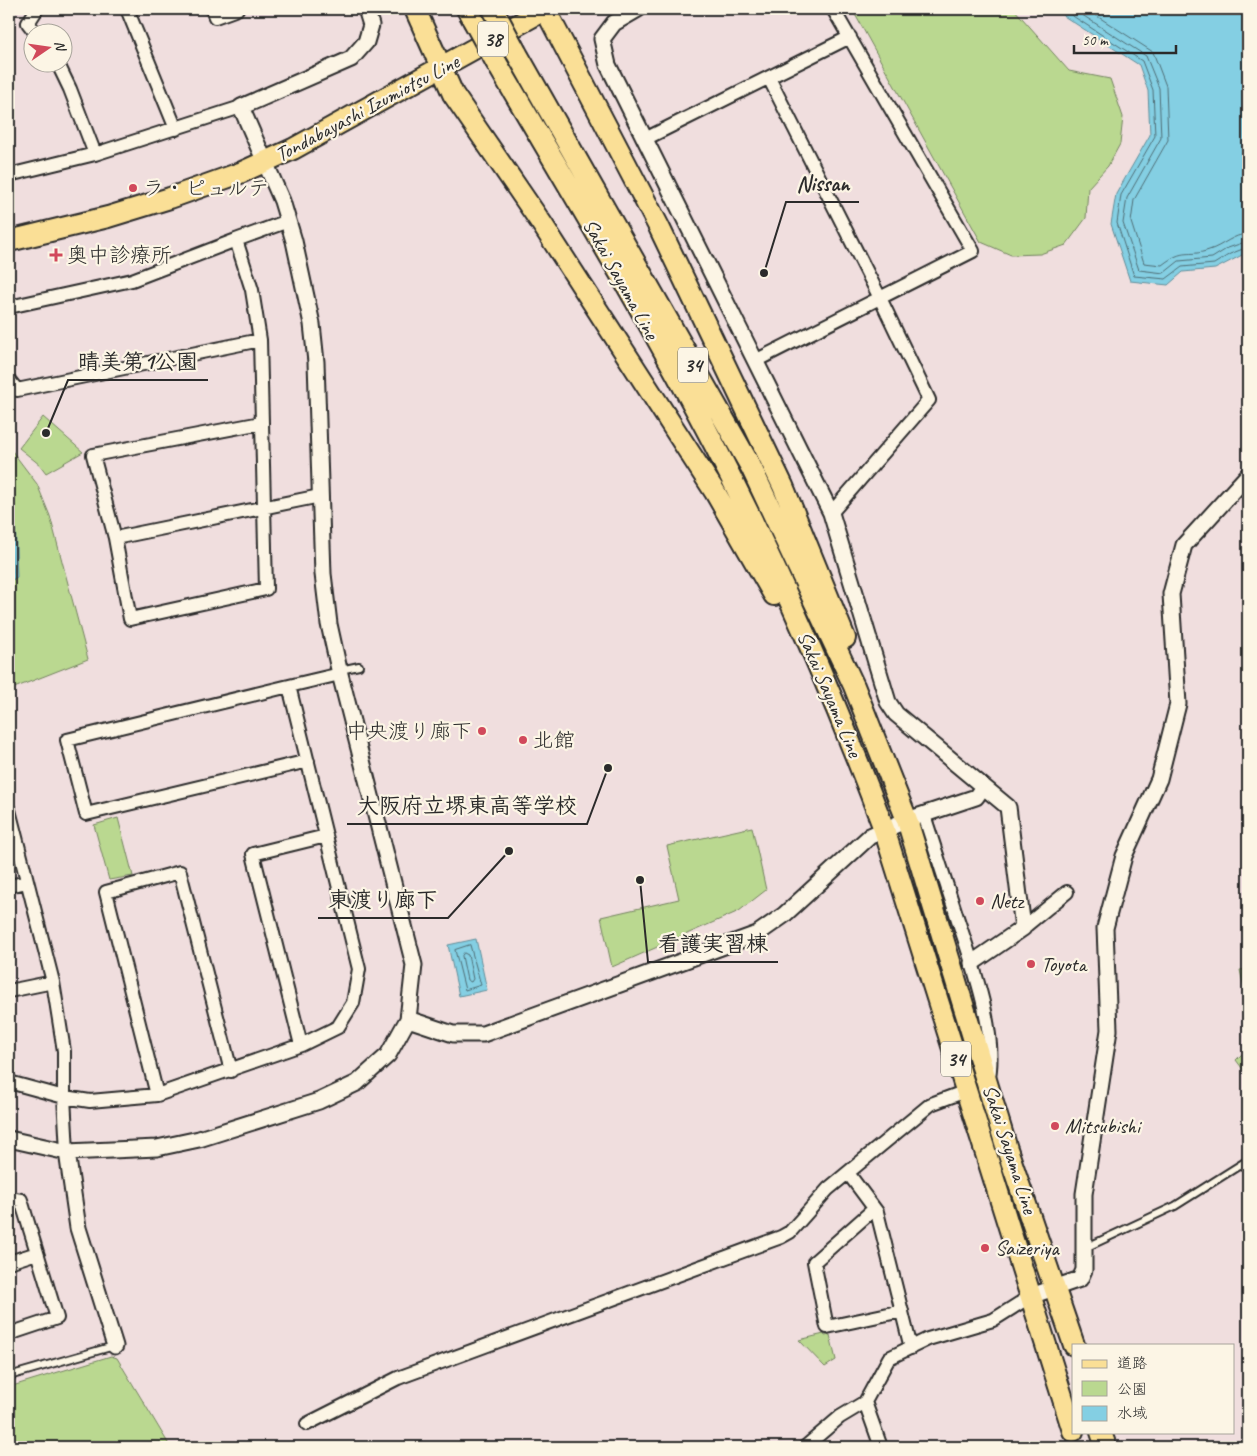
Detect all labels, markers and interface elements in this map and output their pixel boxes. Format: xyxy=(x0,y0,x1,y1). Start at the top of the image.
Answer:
north arrow xyxy=(22,22,72,72)
road number: 38 xyxy=(478,22,508,56)
scale bar xyxy=(1074,22,1177,54)
text: 50 m xyxy=(1082,31,1109,50)
text: N xyxy=(51,39,70,54)
street label: Tondabayashi Izumiotsu Line xyxy=(271,48,464,167)
callout: Nissan xyxy=(786,165,859,202)
text: Nissan xyxy=(797,170,851,198)
place label: ラ・ピュルテ xyxy=(143,175,269,201)
marker: ラ・ピュルテ xyxy=(127,182,139,194)
street label: Sakai Sayama Line xyxy=(577,214,665,345)
place label: 奥中診療所 xyxy=(67,242,172,268)
marker: 奥中診療所 xyxy=(49,248,63,262)
callout: 晴美第1公園 xyxy=(68,343,208,380)
text: 晴美第1公園 xyxy=(78,348,198,376)
road number: 34 xyxy=(678,348,708,382)
street label: Sakai Sayama Line xyxy=(792,627,869,762)
place label: 中央渡り廊下 xyxy=(346,718,472,744)
marker: 中央渡り廊下 xyxy=(476,725,488,737)
place label: 北館 xyxy=(533,727,575,753)
marker: 北館 xyxy=(517,734,529,746)
callout: 大阪府立堺東高等学校 xyxy=(347,787,587,824)
text: 大阪府立堺東高等学校 xyxy=(357,792,577,820)
callout: 東渡り廊下 xyxy=(318,881,448,918)
text: 東渡り廊下 xyxy=(328,886,438,914)
place label: Netz xyxy=(990,888,1026,914)
marker: Netz xyxy=(974,895,986,907)
callout: 看護実習棟 xyxy=(648,925,778,962)
text: 看護実習棟 xyxy=(658,930,768,958)
place label: Toyota xyxy=(1041,951,1088,977)
marker: Toyota xyxy=(1025,958,1037,970)
road number: 34 xyxy=(941,1042,971,1076)
street label: Sakai Sayama Line xyxy=(977,1081,1043,1218)
place label: Mitsubishi xyxy=(1065,1113,1143,1139)
marker: Mitsubishi xyxy=(1049,1120,1061,1132)
place label: Saizeriya xyxy=(995,1235,1060,1261)
marker: Saizeriya xyxy=(979,1242,991,1254)
legend xyxy=(1072,1344,1234,1434)
text: 道路 xyxy=(1117,1354,1147,1373)
text: 公園 xyxy=(1117,1380,1147,1399)
text: 水域 xyxy=(1117,1404,1147,1423)

